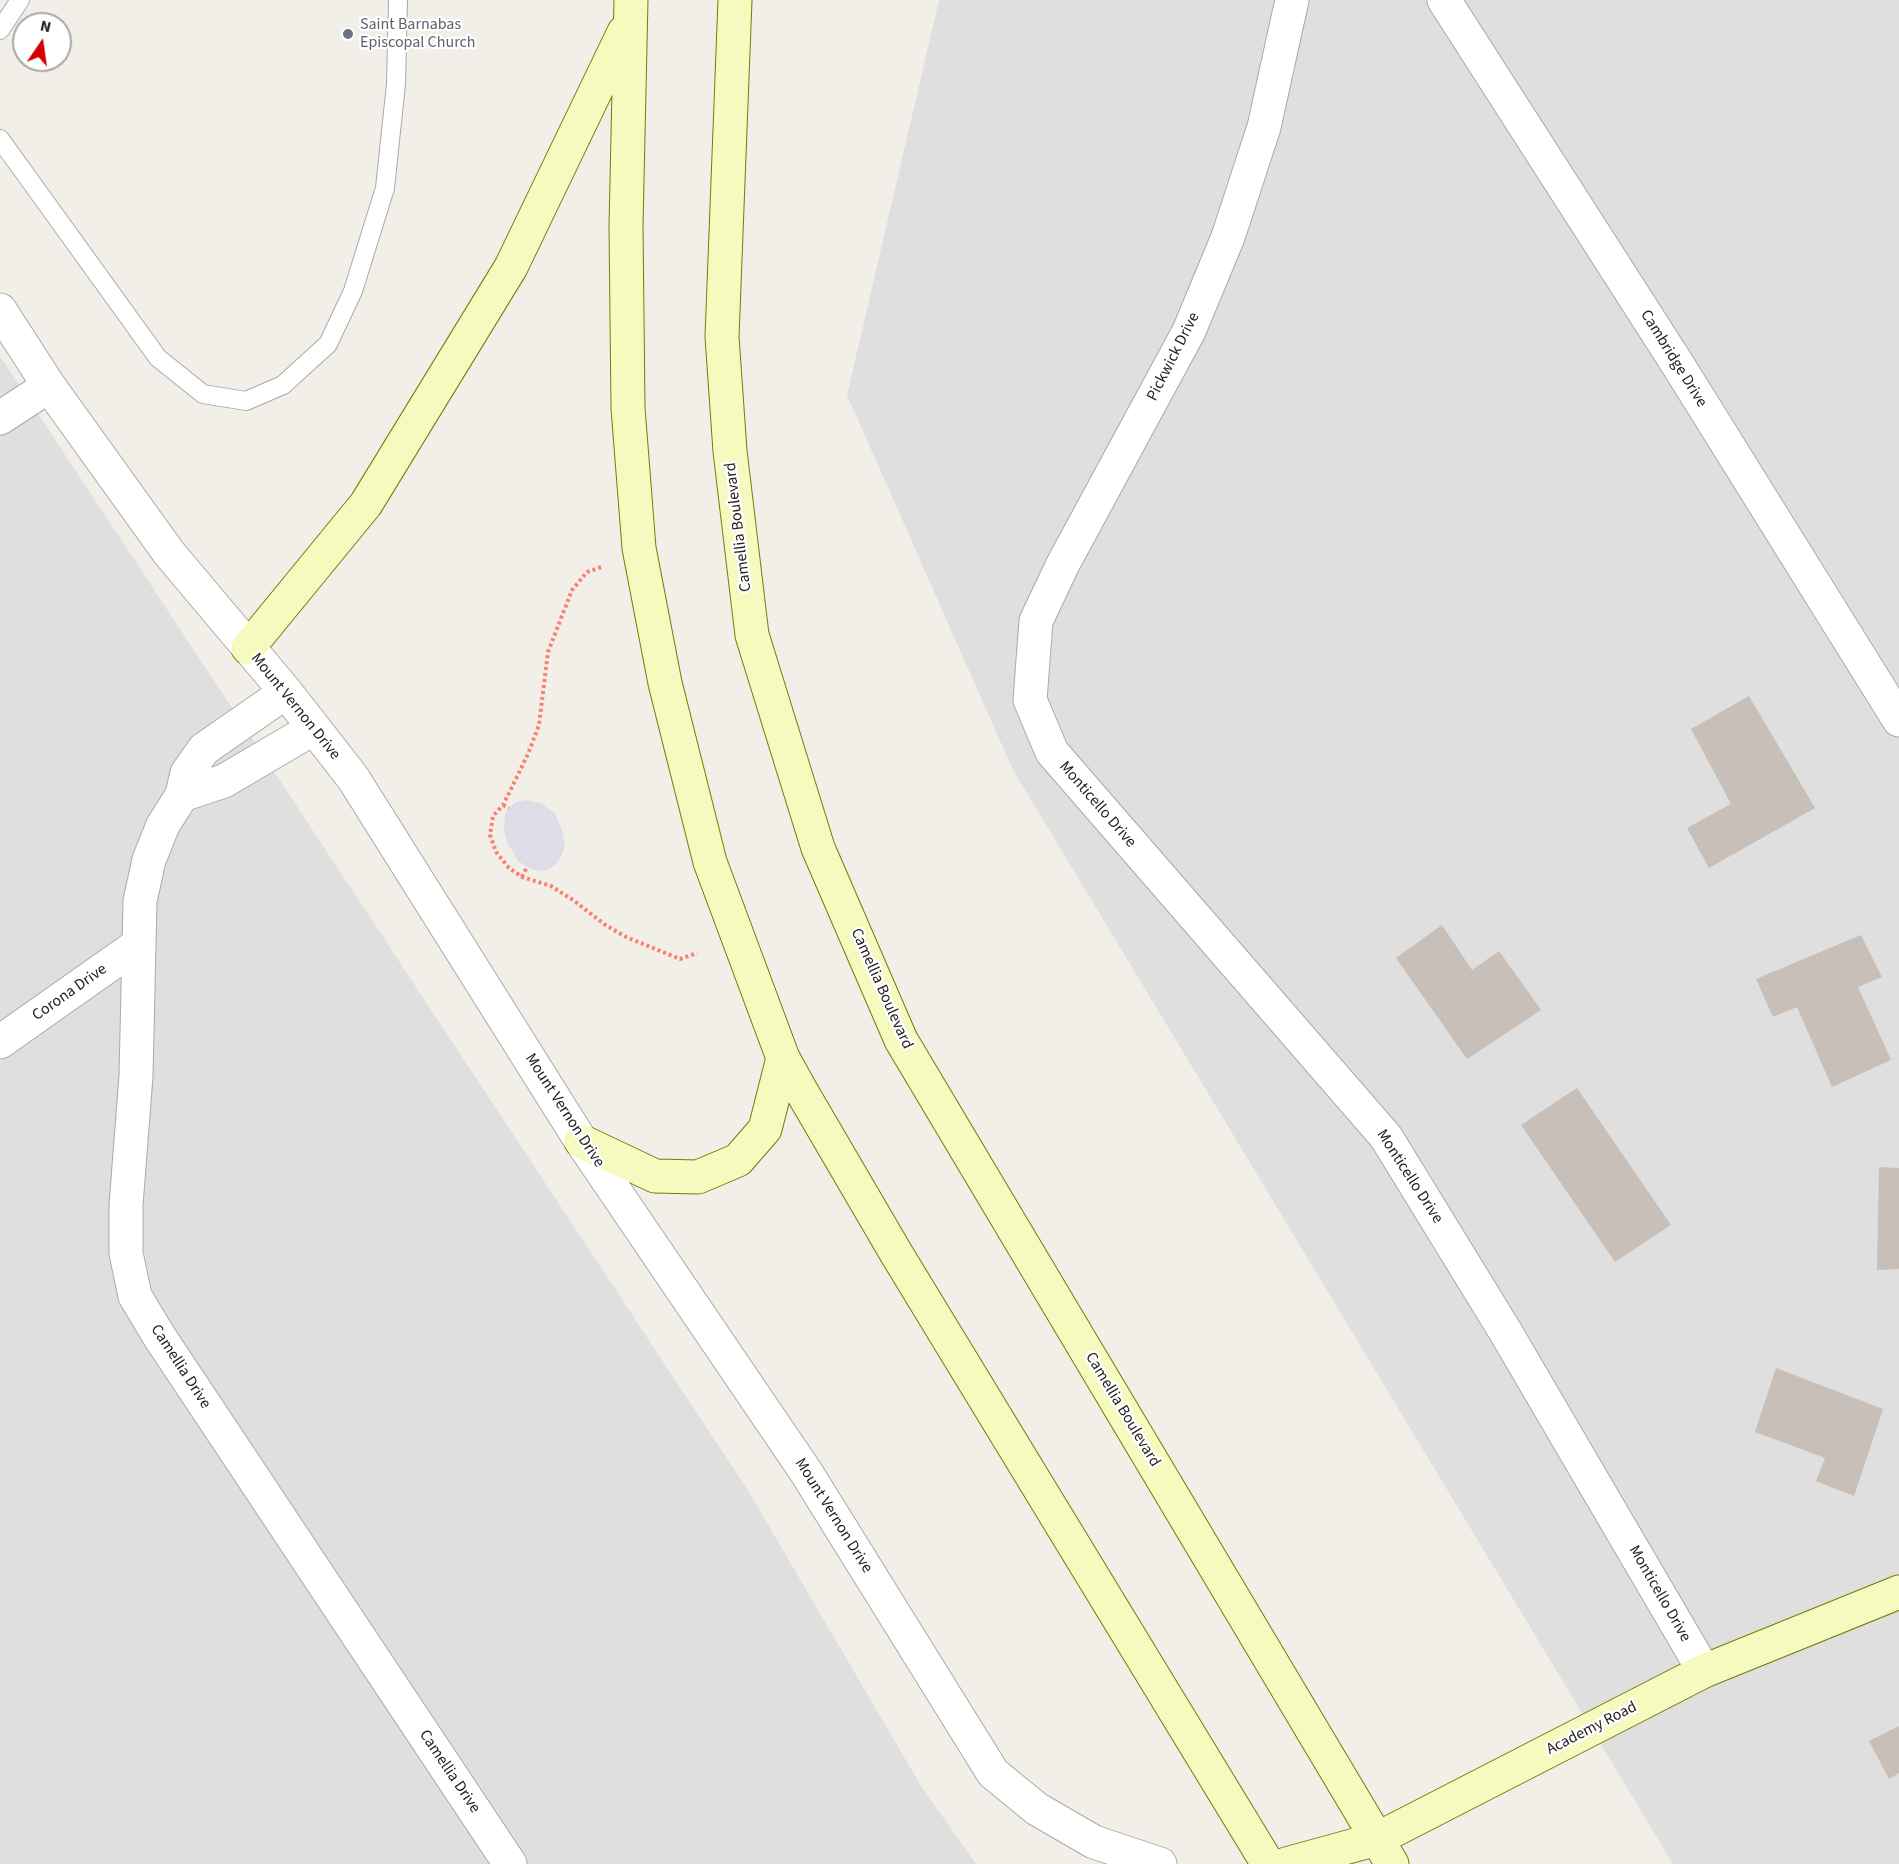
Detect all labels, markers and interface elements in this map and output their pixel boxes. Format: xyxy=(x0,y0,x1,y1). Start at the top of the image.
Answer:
north arrow xyxy=(12,12,72,72)
text: N xyxy=(38,14,53,38)
place label: Saint Barnabas Episcopal Church xyxy=(360,15,476,53)
marker: Saint Barnabas Episcopal Church xyxy=(341,27,355,41)
street label: Cambridge Drive xyxy=(1635,307,1711,411)
street label: Pickwick Drive xyxy=(1143,310,1205,404)
street label: Camellia Boulevard xyxy=(722,461,756,593)
street label: Mount Vernon Drive xyxy=(246,650,344,764)
street label: Monticello Drive xyxy=(1054,758,1140,852)
street label: Camellia Boulevard xyxy=(846,926,916,1052)
street label: Corona Drive xyxy=(29,960,111,1026)
street label: Mount Vernon Drive xyxy=(520,1050,608,1172)
street label: Monticello Drive xyxy=(1372,1126,1446,1228)
street label: Camellia Drive xyxy=(146,1321,214,1413)
street label: Camellia Boulevard xyxy=(1080,1349,1164,1471)
street label: Mount Vernon Drive xyxy=(790,1455,876,1577)
street label: Monticello Drive xyxy=(1624,1542,1694,1646)
street label: Academy Road xyxy=(1544,1698,1640,1760)
street label: Camellia Drive xyxy=(414,1727,484,1817)

